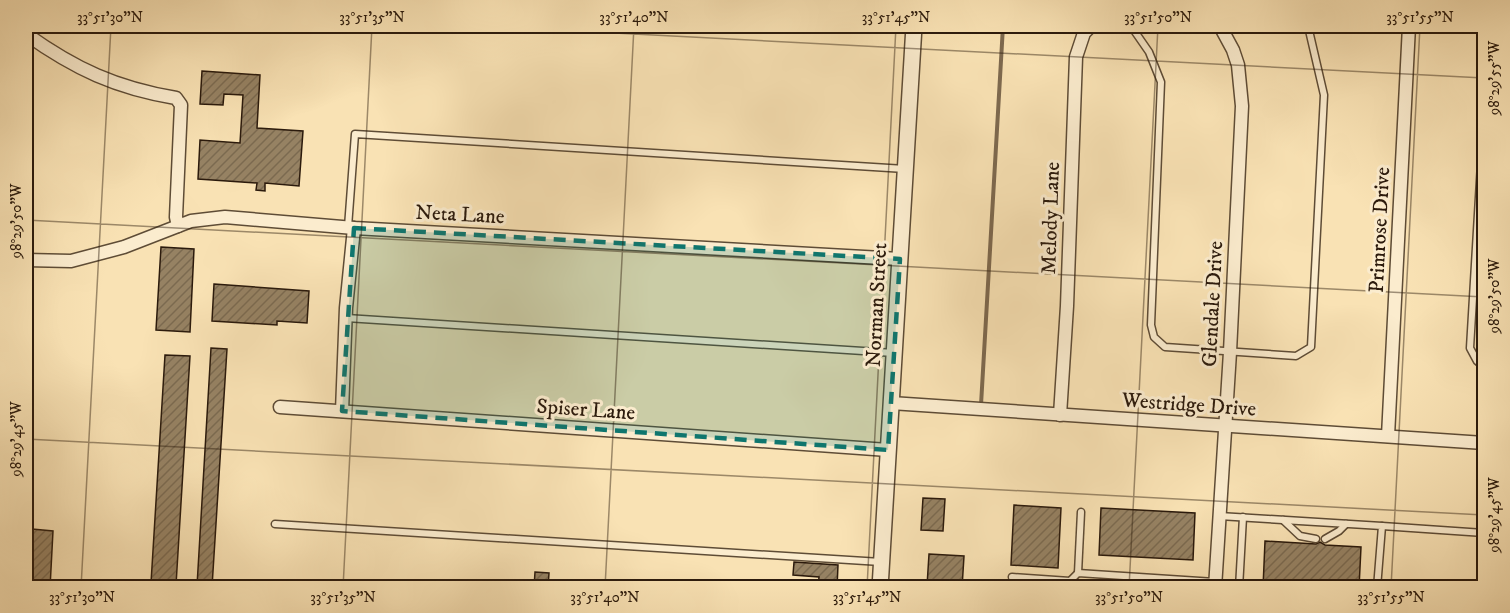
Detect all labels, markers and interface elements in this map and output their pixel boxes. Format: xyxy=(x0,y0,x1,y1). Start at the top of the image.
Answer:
text: 33°51'30"N xyxy=(77,8,143,27)
text: 33°51'35"N xyxy=(339,8,405,27)
text: 33°51'40"N xyxy=(599,8,669,27)
text: 33°51'45"N xyxy=(862,8,930,27)
text: 33°51'50"N xyxy=(1124,8,1192,27)
text: 33°51'55"N xyxy=(1386,8,1454,27)
text: 98°29'55"W xyxy=(1485,40,1504,116)
street label: Melody Lane xyxy=(1036,161,1066,275)
street label: Primrose Drive xyxy=(1364,166,1396,294)
text: 98°29'50"W xyxy=(7,183,26,260)
street label: Neta Lane xyxy=(415,200,506,230)
street label: Glendale Drive xyxy=(1197,240,1229,368)
street label: Norman Street xyxy=(861,242,893,368)
text: 98°29'50"W xyxy=(1485,258,1504,335)
street label: Westridge Drive xyxy=(1120,387,1257,423)
street label: Spiser Lane xyxy=(536,394,636,426)
text: 98°29'45"W xyxy=(7,401,26,478)
text: 98°29'45"W xyxy=(1485,477,1504,554)
text: 33°51'30"N xyxy=(49,588,115,607)
text: 33°51'35"N xyxy=(310,588,376,607)
text: 33°51'40"N xyxy=(570,588,640,607)
text: 33°51'45"N xyxy=(833,588,901,607)
text: 33°51'50"N xyxy=(1095,588,1163,607)
text: 33°51'55"N xyxy=(1357,588,1425,607)

